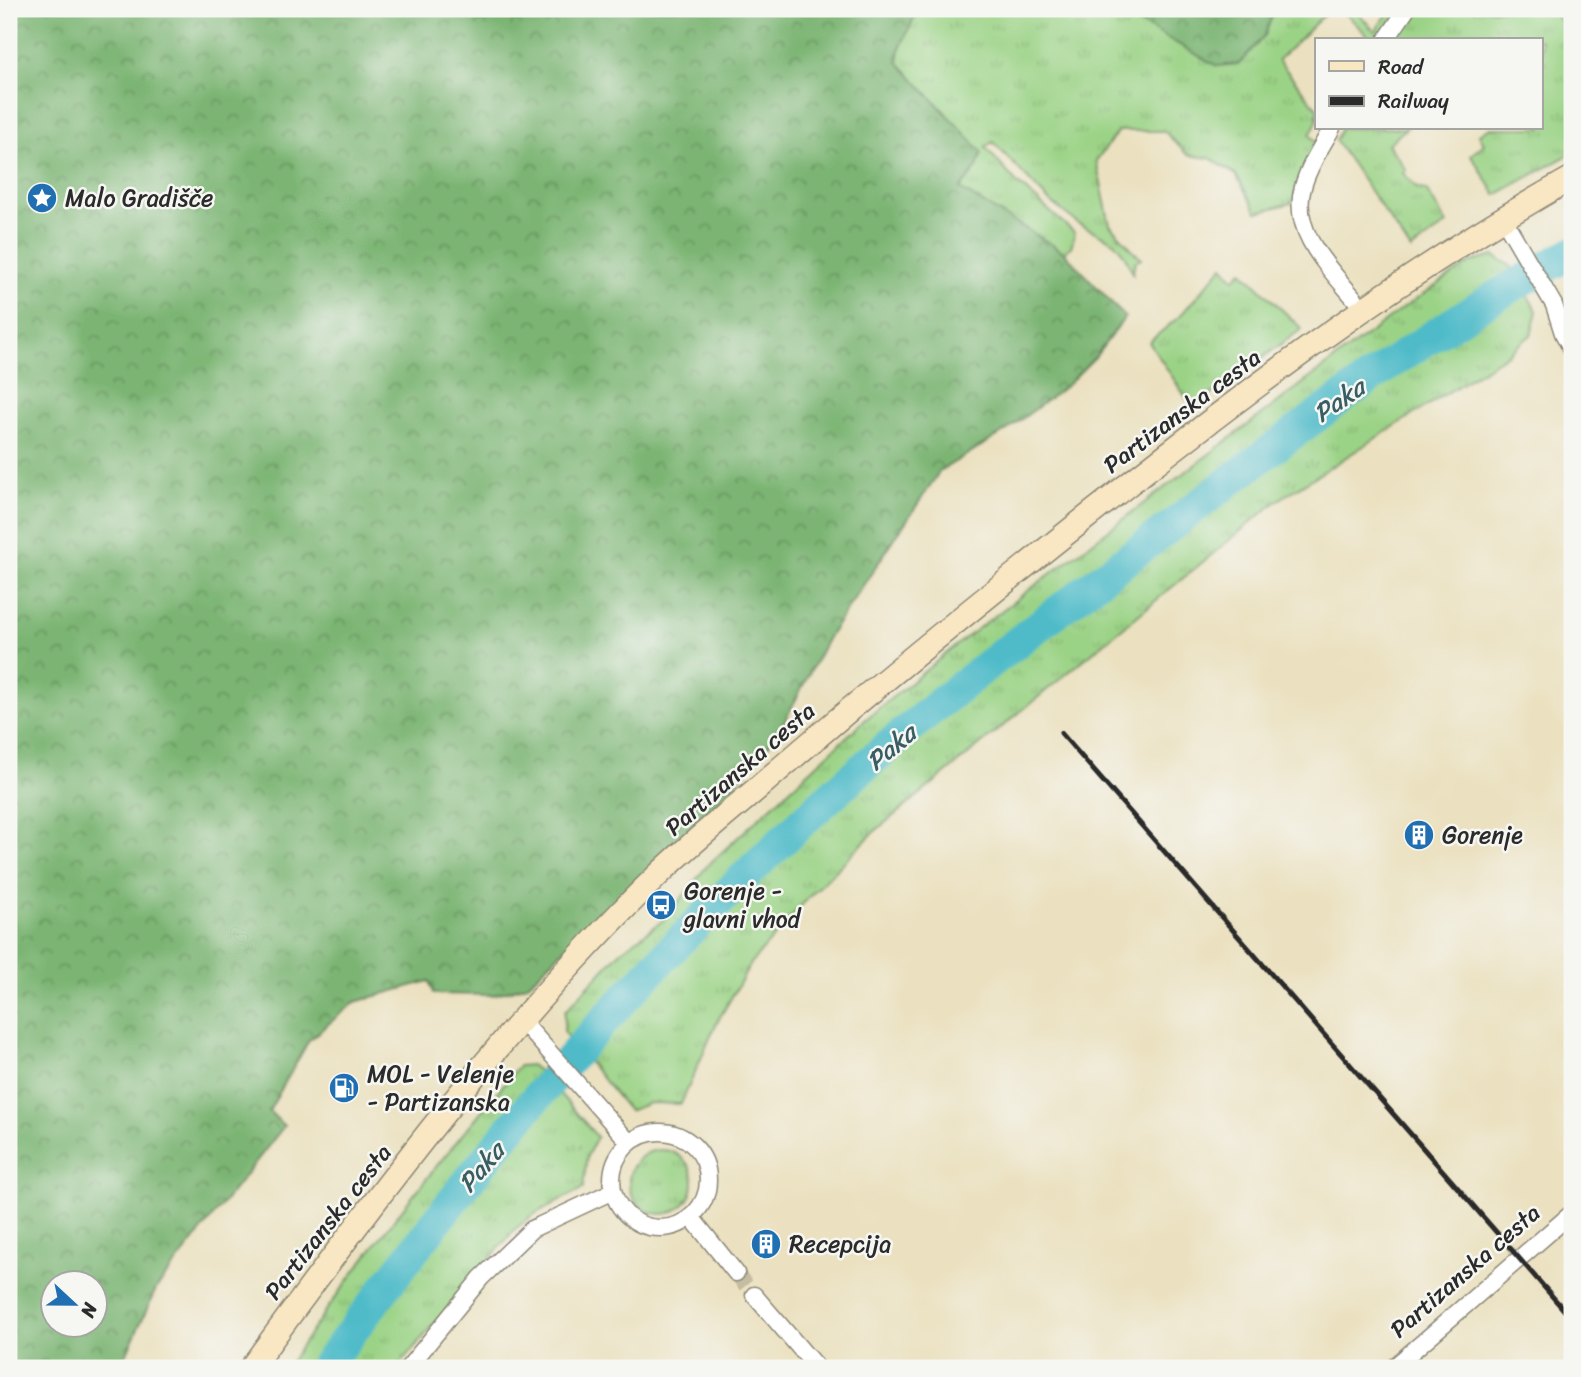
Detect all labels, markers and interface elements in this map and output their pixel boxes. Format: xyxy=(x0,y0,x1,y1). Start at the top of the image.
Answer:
legend xyxy=(1315,38,1542,130)
text: Road xyxy=(1378,48,1425,86)
text: Railway xyxy=(1378,82,1449,120)
place label: Malo Gradišče xyxy=(65,177,213,219)
place icon: Malo Gradišče xyxy=(25,181,59,215)
street label: Partizanska cesta xyxy=(1094,337,1270,485)
water label: Paka xyxy=(1303,363,1377,435)
street label: Partizanska cesta xyxy=(655,691,825,847)
water label: Paka xyxy=(855,710,929,783)
place label: Gorenje xyxy=(1442,814,1523,856)
building icon: Gorenje xyxy=(1402,818,1436,852)
place label: Gorenje - glavni vhod xyxy=(682,870,803,940)
bus stop icon: Gorenje - glavni vhod xyxy=(644,888,678,922)
place label: MOL - Velenje - Partizanska xyxy=(367,1053,515,1123)
fuel station icon: MOL - Velenje - Partizanska xyxy=(327,1071,361,1105)
water label: Paka xyxy=(445,1129,518,1203)
street label: Partizanska cesta xyxy=(253,1135,403,1309)
street label: Partizanska cesta xyxy=(1380,1193,1550,1349)
place label: Recepcija xyxy=(789,1223,891,1265)
building icon: Recepcija xyxy=(749,1227,783,1261)
north arrow xyxy=(38,1268,108,1338)
text: N xyxy=(71,1297,107,1323)

